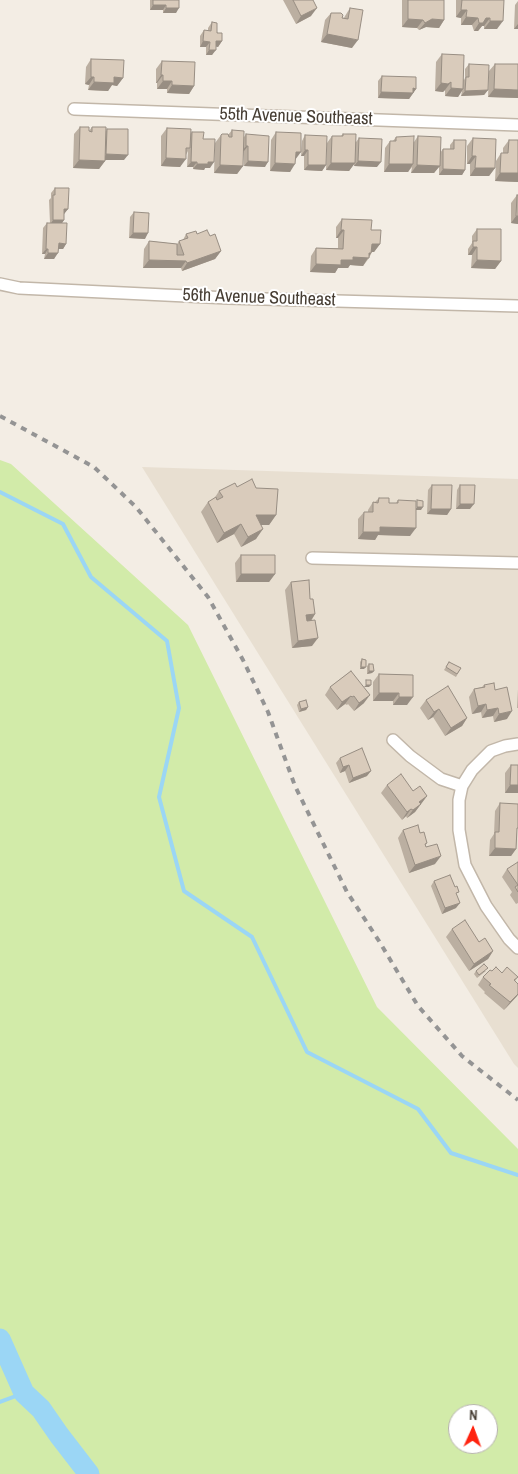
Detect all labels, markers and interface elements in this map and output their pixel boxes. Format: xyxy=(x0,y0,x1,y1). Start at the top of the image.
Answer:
street label: 55th Avenue Southeast xyxy=(219,104,373,130)
street label: 56th Avenue Southeast xyxy=(182,285,336,311)
north arrow xyxy=(448,1404,498,1454)
text: N xyxy=(469,1406,478,1424)

